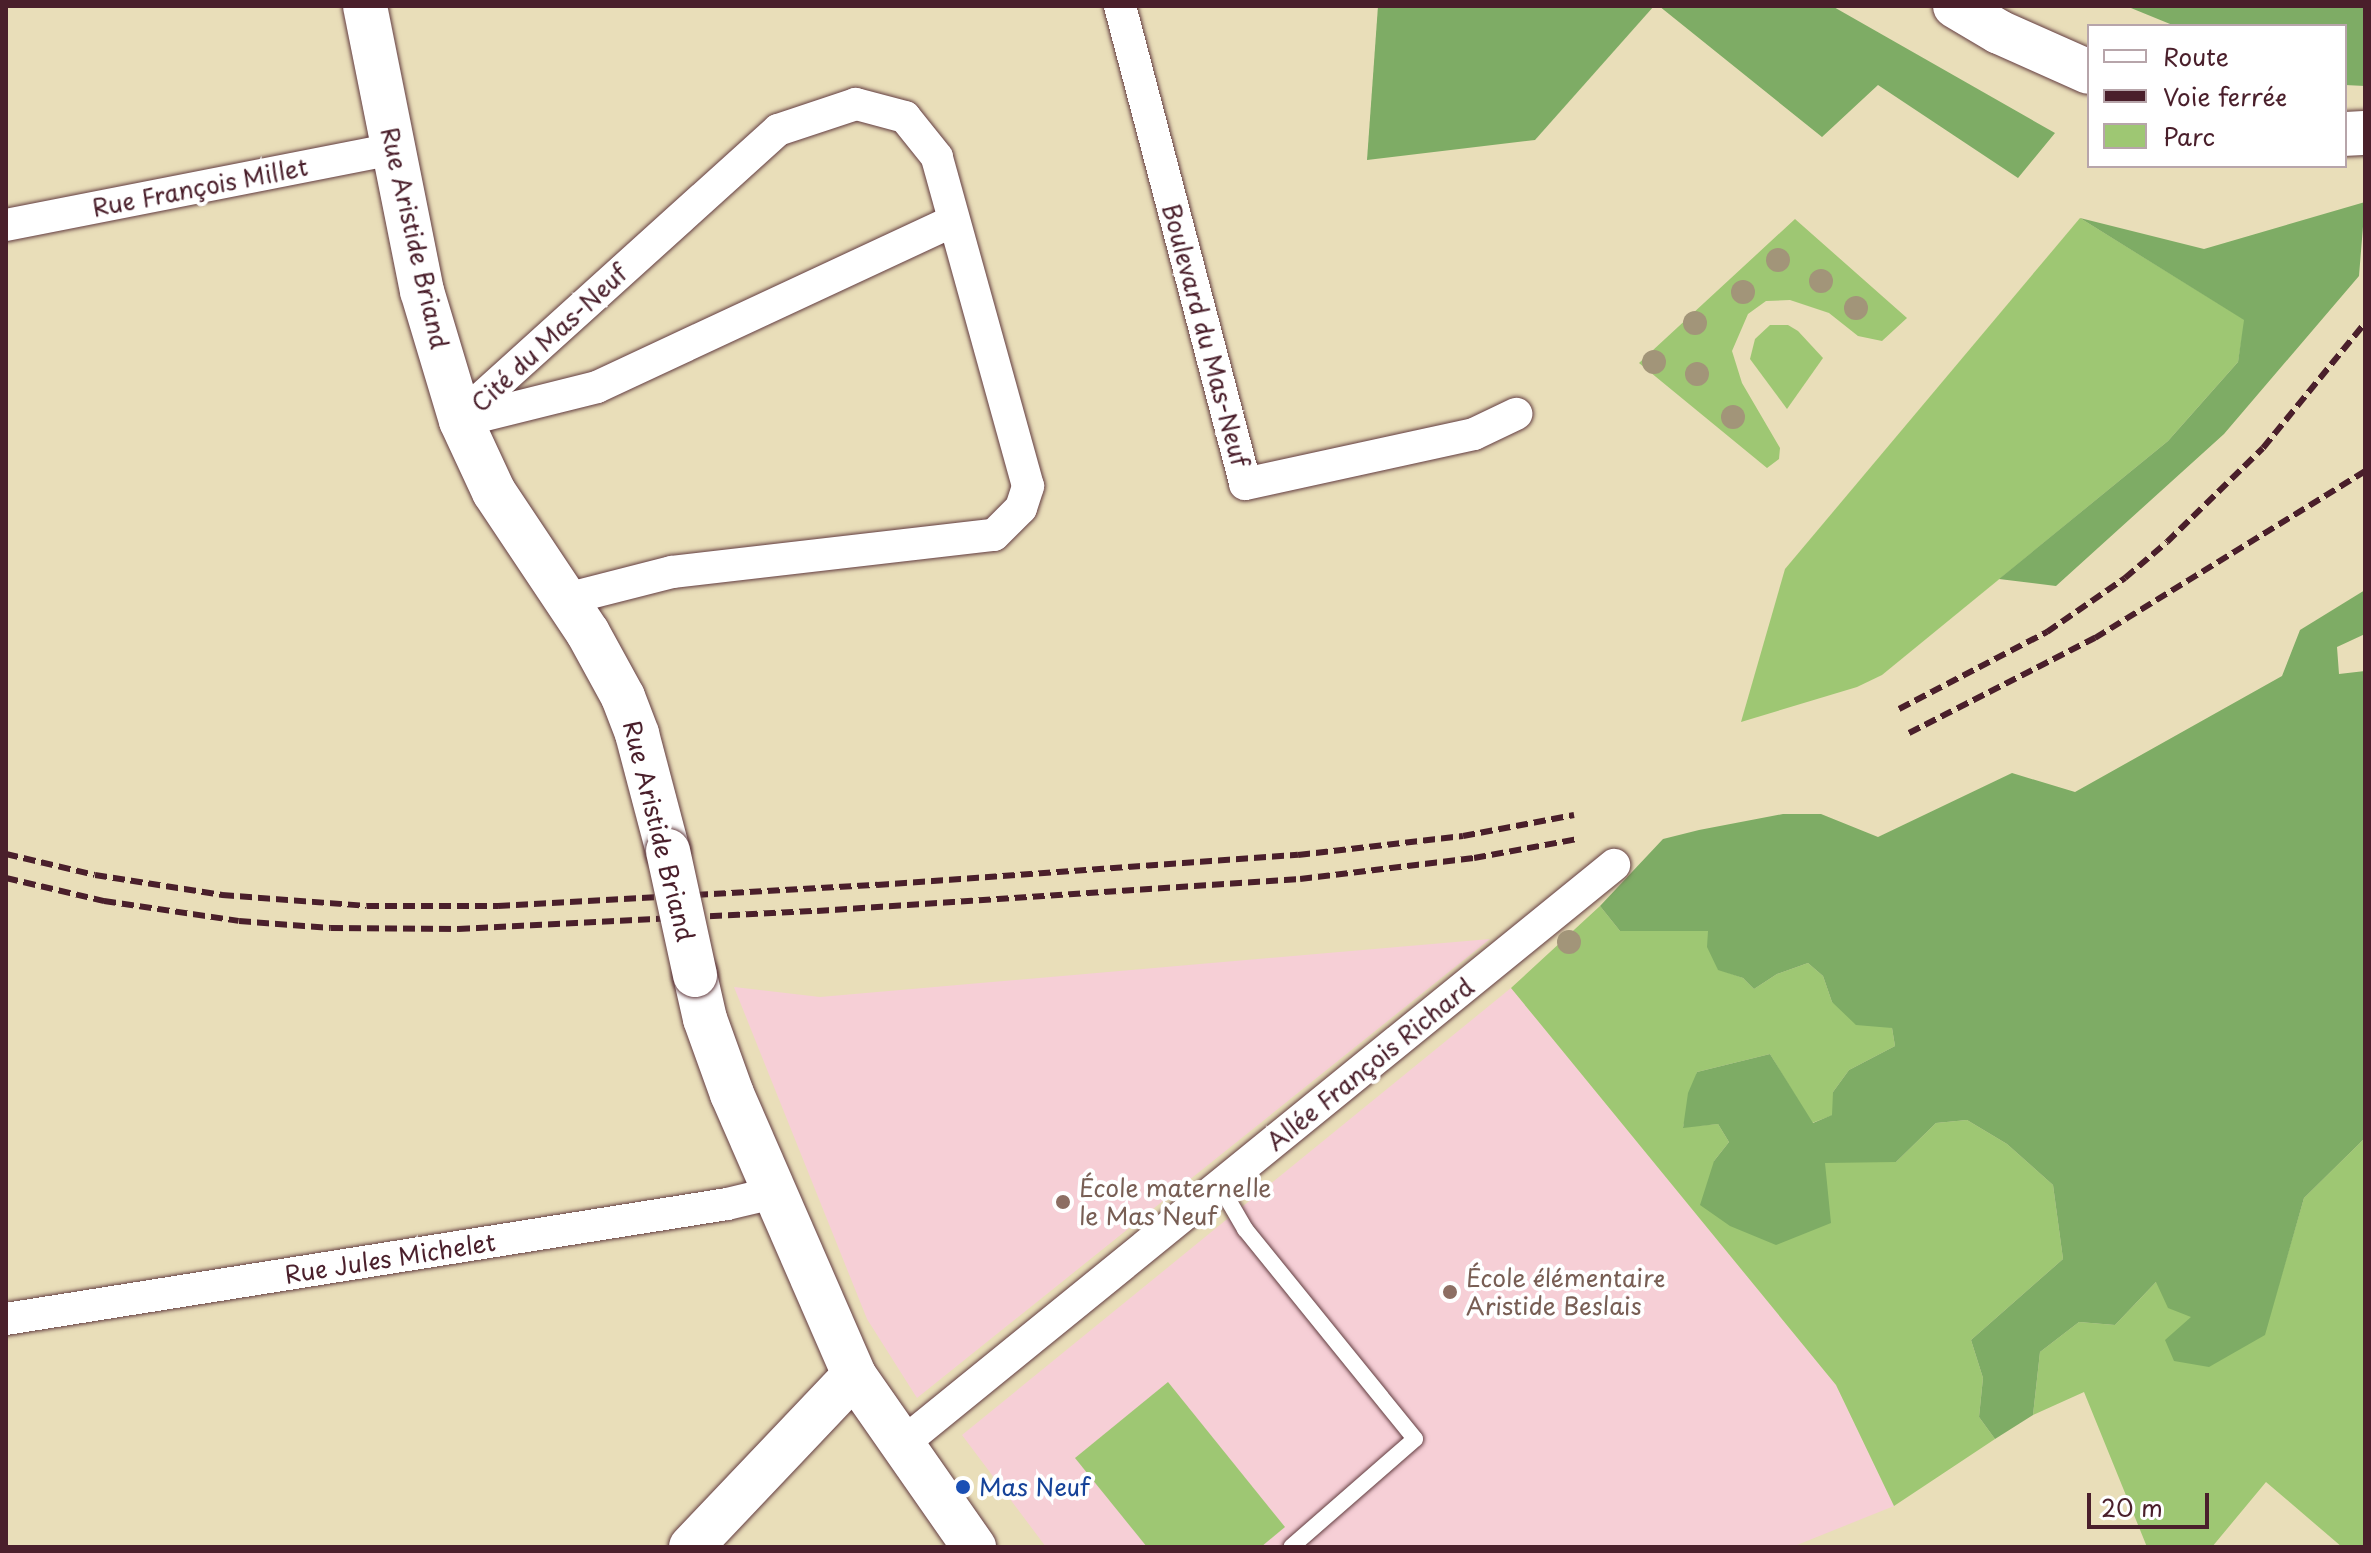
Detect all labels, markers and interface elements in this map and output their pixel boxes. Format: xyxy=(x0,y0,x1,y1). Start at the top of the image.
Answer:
legend xyxy=(2087,24,2347,168)
text: Route xyxy=(2163,38,2229,74)
text: Voie ferrée xyxy=(2163,78,2287,114)
text: Parc xyxy=(2163,118,2215,154)
street label: Rue Aristide Briand xyxy=(375,124,455,352)
street label: Rue François Millet xyxy=(88,152,312,222)
street label: Boulevard du Mas-Neuf xyxy=(1157,200,1255,470)
street label: Cité du Mas-Neuf xyxy=(464,258,634,418)
street label: Rue Aristide Briand xyxy=(617,717,701,945)
street label: Allée François Richard xyxy=(1260,971,1480,1157)
place label: École maternelle le Mas Neuf xyxy=(1079,1174,1272,1230)
marker: École maternelle le Mas Neuf xyxy=(1054,1193,1072,1211)
street label: Rue Jules Michelet xyxy=(281,1227,499,1289)
place label: École élémentaire Aristide Beslais xyxy=(1466,1264,1669,1320)
marker: École élémentaire Aristide Beslais xyxy=(1441,1283,1459,1301)
place label: Mas Neuf xyxy=(979,1473,1090,1501)
scale bar xyxy=(2091,1477,2213,1527)
marker: Mas Neuf xyxy=(954,1478,972,1496)
text: 20 m xyxy=(2101,1489,2163,1525)

